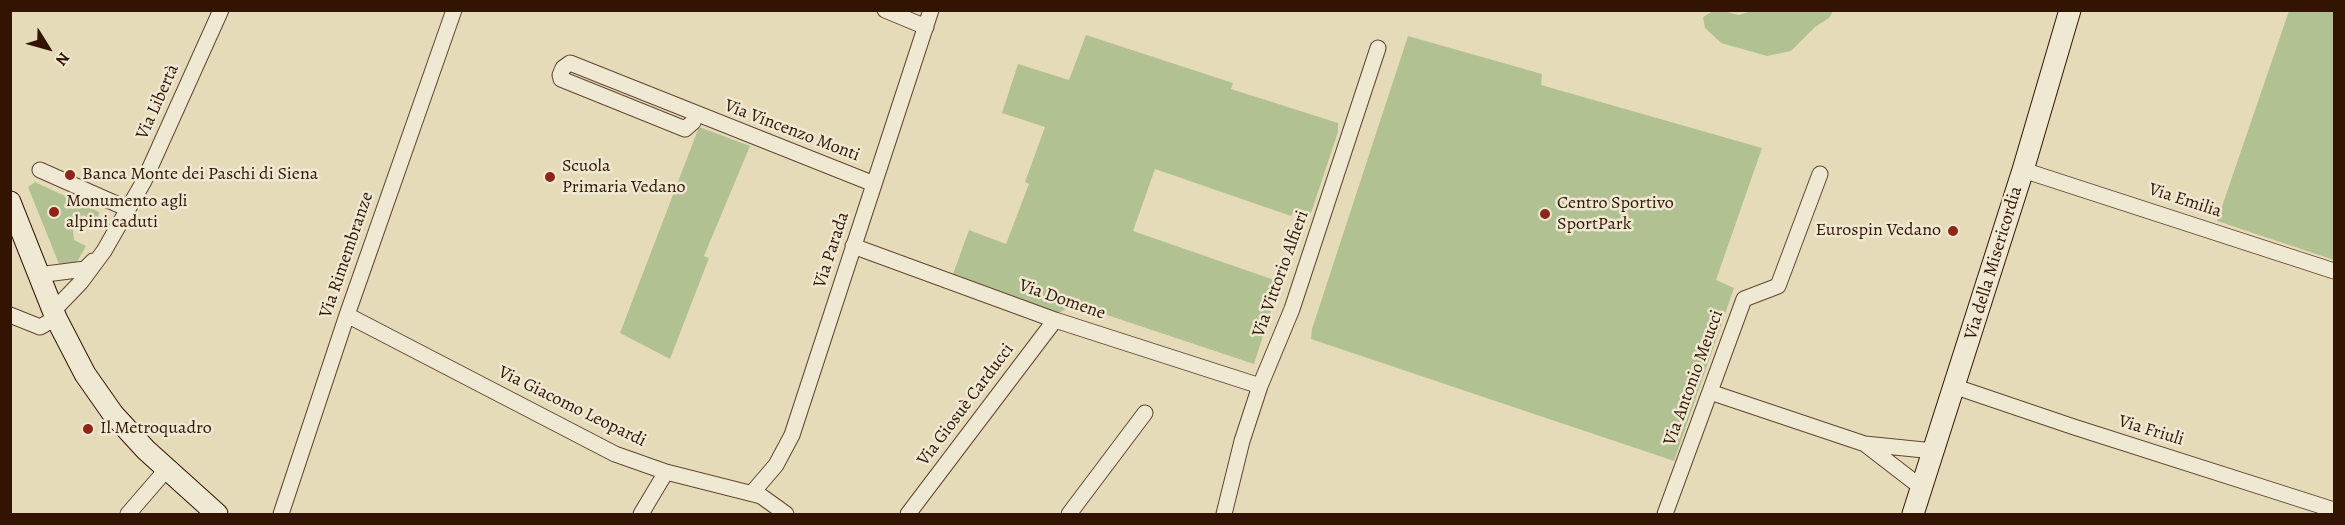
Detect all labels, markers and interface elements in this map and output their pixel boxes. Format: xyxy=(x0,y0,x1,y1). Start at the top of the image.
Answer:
north arrow xyxy=(18,18,78,78)
text: N xyxy=(50,48,75,70)
street label: Via Libertà xyxy=(132,61,184,143)
street label: Via Vincenzo Monti xyxy=(721,95,863,167)
place label: Scuola Primaria Vedano xyxy=(562,156,686,198)
place label: Banca Monte dei Paschi di Siena xyxy=(82,164,318,186)
marker: Banca Monte dei Paschi di Siena xyxy=(63,168,77,182)
marker: Scuola Primaria Vedano xyxy=(543,170,557,184)
street label: Via Emilia xyxy=(2146,179,2224,223)
street label: Via della Misericordia xyxy=(1960,184,2028,342)
street label: Via Rimembranze xyxy=(315,189,379,321)
place label: Monumento agli alpini caduti xyxy=(66,191,188,234)
place label: Centro Sportivo SportPark xyxy=(1557,193,1674,236)
marker: Monumento agli alpini caduti xyxy=(47,205,61,219)
marker: Centro Sportivo SportPark xyxy=(1538,207,1552,221)
street label: Via Vittorio Alfieri xyxy=(1248,208,1314,340)
street label: Via Parada xyxy=(810,209,854,291)
place label: Eurospin Vedano xyxy=(1815,220,1941,242)
marker: Eurospin Vedano xyxy=(1946,224,1960,238)
street label: Via Domene xyxy=(1016,275,1108,325)
street label: Via Antonio Meucci xyxy=(1659,307,1729,449)
street label: Via Giosuè Carducci xyxy=(913,340,1019,470)
street label: Via Giacomo Leopardi xyxy=(495,362,649,452)
street label: Via Friuli xyxy=(2116,411,2186,451)
place label: Il Metroquadro xyxy=(100,418,212,440)
marker: Il Metroquadro xyxy=(81,422,95,436)

